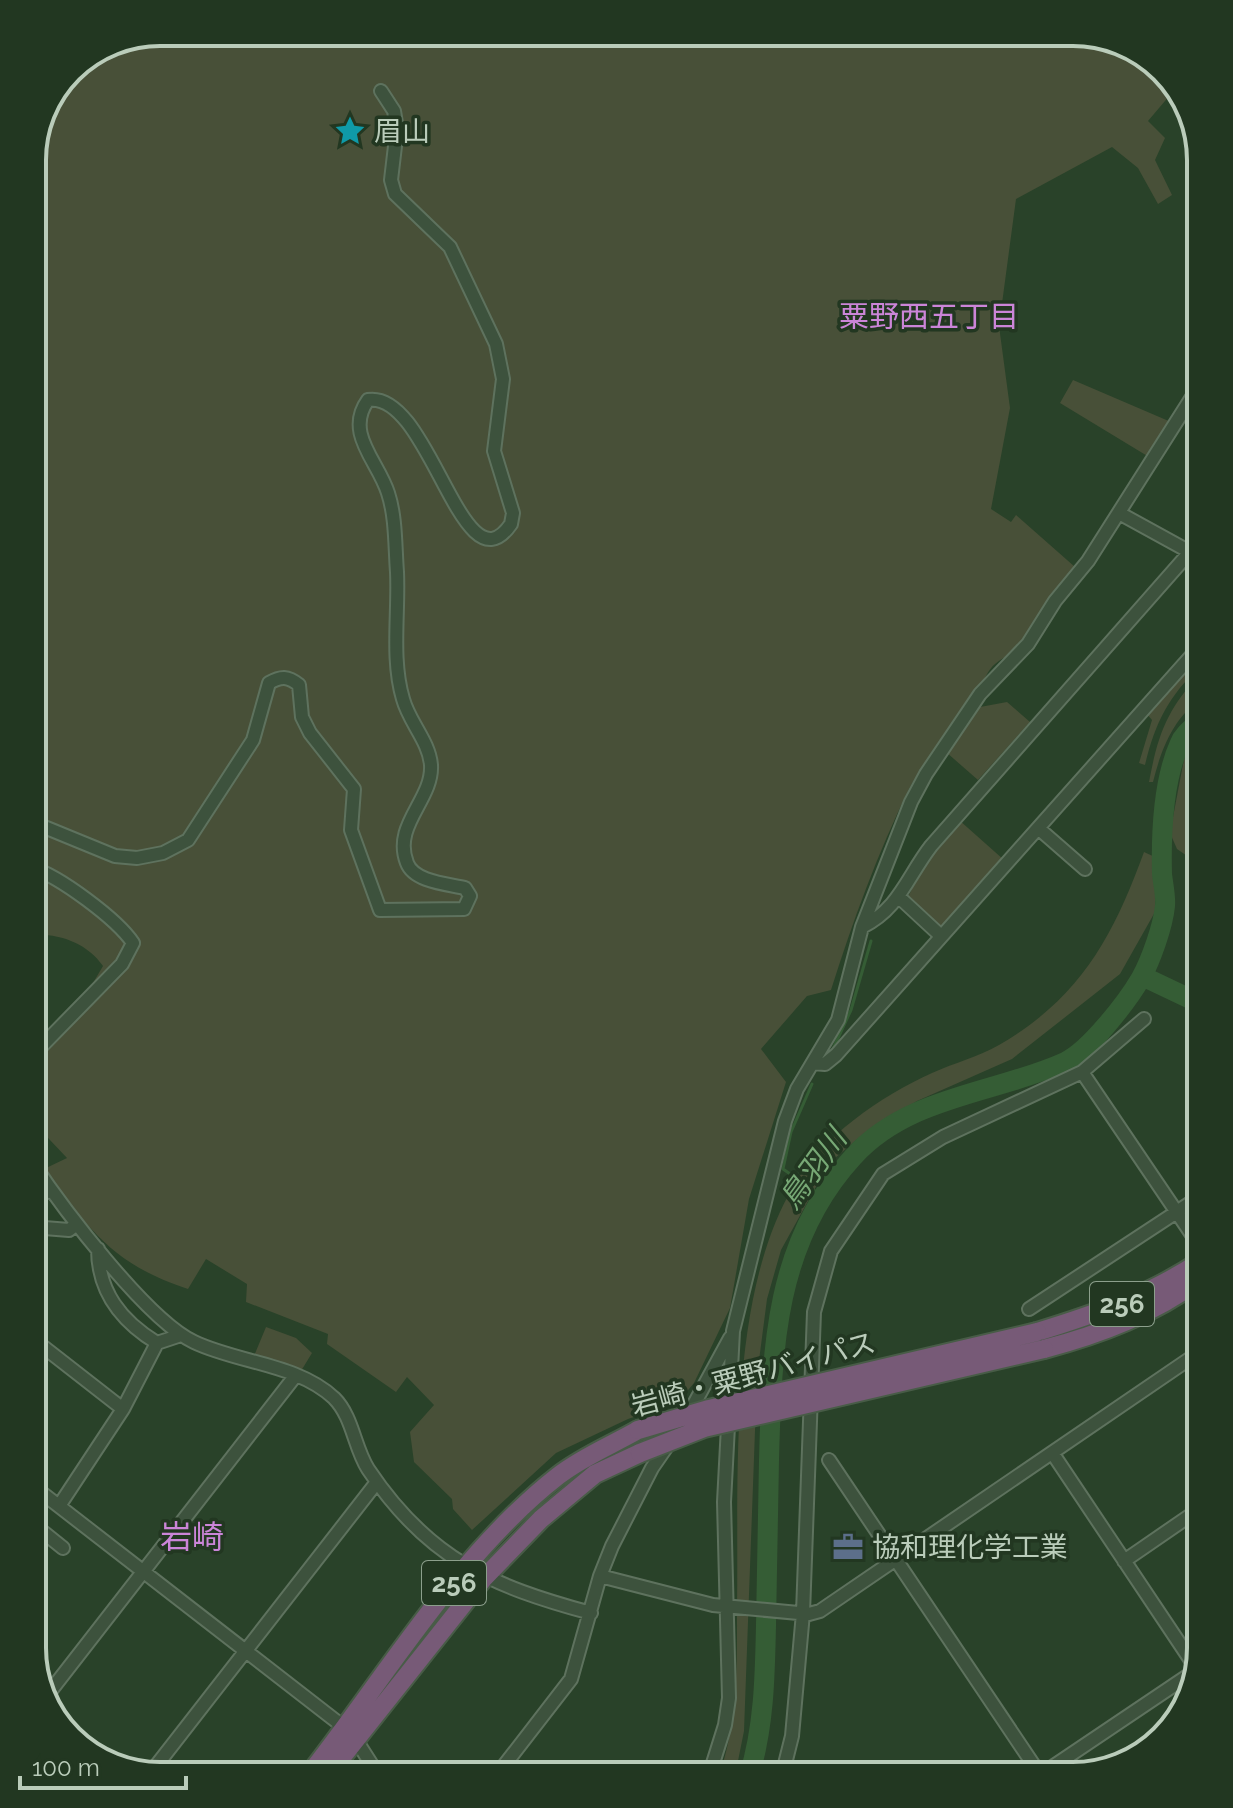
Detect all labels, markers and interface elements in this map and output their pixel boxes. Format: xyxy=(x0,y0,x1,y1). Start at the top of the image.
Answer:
place icon: 眉山 xyxy=(333,114,367,148)
place label: 眉山 xyxy=(374,115,430,148)
district label: 粟野西五丁目 xyxy=(839,299,1019,334)
water label: 鳥羽川 xyxy=(772,1120,855,1215)
road number: 256 xyxy=(1090,1282,1154,1326)
street label: 岩崎・粟野バイパス xyxy=(627,1326,879,1423)
district label: 岩崎 xyxy=(160,1518,224,1555)
office icon: 協和理化学工業 xyxy=(831,1530,865,1564)
place label: 協和理化学工業 xyxy=(872,1531,1068,1564)
road number: 256 xyxy=(422,1561,486,1605)
scale bar xyxy=(20,1740,186,1790)
text: 100 m xyxy=(32,1753,100,1782)

